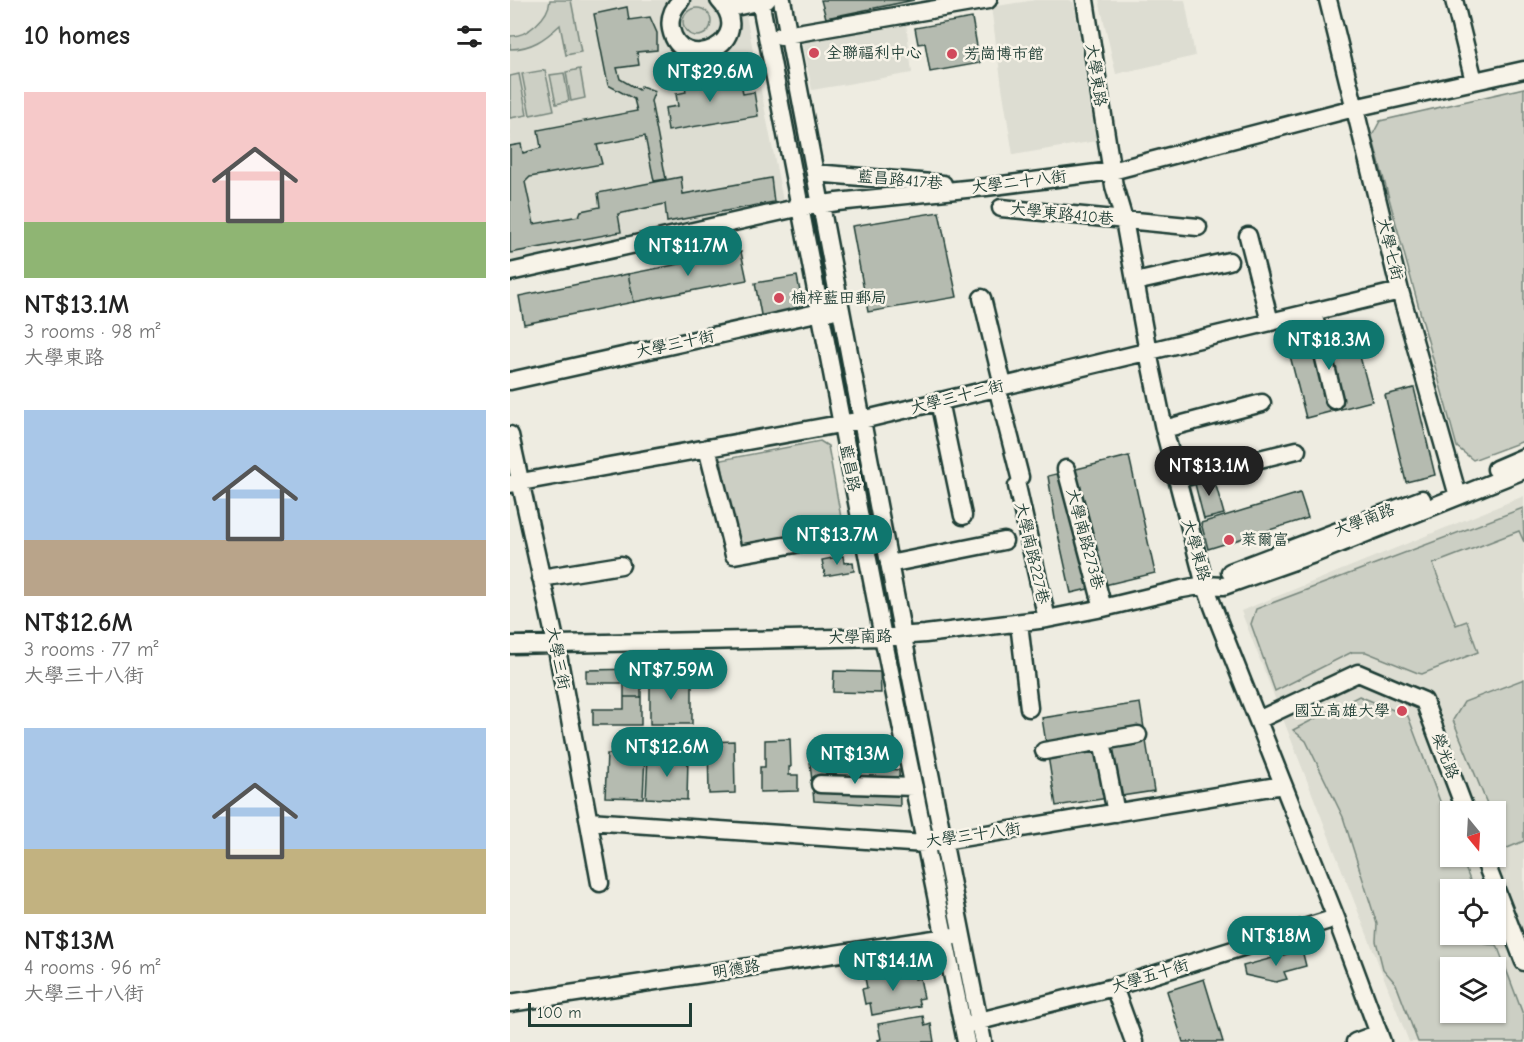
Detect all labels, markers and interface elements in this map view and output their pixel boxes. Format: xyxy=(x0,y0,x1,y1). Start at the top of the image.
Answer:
icon: filters xyxy=(453,20,486,53)
text: 10 homes xyxy=(24,21,130,51)
street label: 大學東路 xyxy=(1082,42,1110,108)
place label: 全聯福利中心 xyxy=(826,44,922,62)
place label: 芳崗博市館 xyxy=(964,45,1044,63)
marker: 全聯福利中心 xyxy=(807,46,821,60)
marker: 芳崗博市館 xyxy=(945,47,959,61)
pin: NT$29.6M xyxy=(648,52,772,103)
text: NT$29.6M xyxy=(667,60,753,83)
icon: home xyxy=(201,131,309,239)
street label: 藍昌路417巷 xyxy=(857,167,943,193)
street label: 大學二十八街 xyxy=(970,167,1068,197)
street label: 大學東路410巷 xyxy=(1009,200,1115,228)
street label: 大學七街 xyxy=(1374,216,1406,282)
pin: NT$11.7M xyxy=(626,226,750,277)
text: NT$11.7M xyxy=(648,234,728,257)
place label: 楠梓藍田郵局 xyxy=(791,289,887,307)
text: NT$13.1M xyxy=(24,290,129,320)
marker: 楠梓藍田郵局 xyxy=(772,291,786,305)
text: 3 rooms · 98 m² xyxy=(24,320,160,343)
pin: NT$18.3M xyxy=(1267,320,1391,371)
street label: 大學三十街 xyxy=(634,327,716,361)
text: NT$18.3M xyxy=(1287,328,1371,351)
text: 大學東路 xyxy=(24,346,104,369)
street label: 大學三十二街 xyxy=(908,377,1006,417)
street label: 藍昌路 xyxy=(837,443,863,493)
pin: NT$13.1M xyxy=(1147,446,1271,497)
icon: home xyxy=(201,449,309,557)
text: NT$13.1M xyxy=(1169,454,1249,477)
street label: 大學南路273巷 xyxy=(1063,486,1107,592)
street label: 大學南路227巷 xyxy=(1012,500,1052,606)
street label: 大學南路 xyxy=(1331,500,1397,540)
pin: NT$13.7M xyxy=(775,515,899,566)
street label: 大學東路 xyxy=(1179,517,1213,583)
text: NT$13.7M xyxy=(796,523,878,546)
place label: 萊爾富 xyxy=(1241,531,1289,549)
marker: 萊爾富 xyxy=(1222,533,1236,547)
text: NT$12.6M xyxy=(24,608,133,638)
street label: 大學三街 xyxy=(543,625,573,691)
street label: 大學南路 xyxy=(828,627,892,647)
text: 3 rooms · 77 m² xyxy=(24,638,158,661)
pin: NT$7.59M xyxy=(609,650,733,701)
text: NT$7.59M xyxy=(628,658,714,681)
text: 大學三十八街 xyxy=(24,664,144,687)
place label: 國立高雄大學 xyxy=(1294,702,1390,720)
marker: 國立高雄大學 xyxy=(1395,704,1409,718)
pin: NT$12.6M xyxy=(605,727,729,778)
street label: 榮光路 xyxy=(1428,730,1462,782)
pin: NT$13M xyxy=(806,734,904,785)
text: NT$12.6M xyxy=(625,735,709,758)
text: NT$13M xyxy=(820,742,890,765)
icon: home xyxy=(201,767,309,875)
north arrow xyxy=(1440,801,1506,867)
map controls xyxy=(1440,801,1506,1023)
street label: 大學三十八街 xyxy=(924,819,1022,851)
button: locate xyxy=(1440,879,1506,945)
pin: NT$18M xyxy=(1227,916,1325,967)
text: NT$18M xyxy=(1241,924,1311,947)
text: NT$13M xyxy=(24,926,114,956)
pin: NT$14.1M xyxy=(831,941,955,992)
text: NT$14.1M xyxy=(853,949,933,972)
text: 4 rooms · 96 m² xyxy=(24,956,161,979)
street label: 明德路 xyxy=(711,956,761,982)
street label: 大學五十街 xyxy=(1109,956,1191,996)
button: layers xyxy=(1440,957,1506,1023)
text: 大學三十八街 xyxy=(24,982,144,1005)
scale bar xyxy=(528,1000,692,1028)
text: 100 m xyxy=(537,1004,581,1022)

